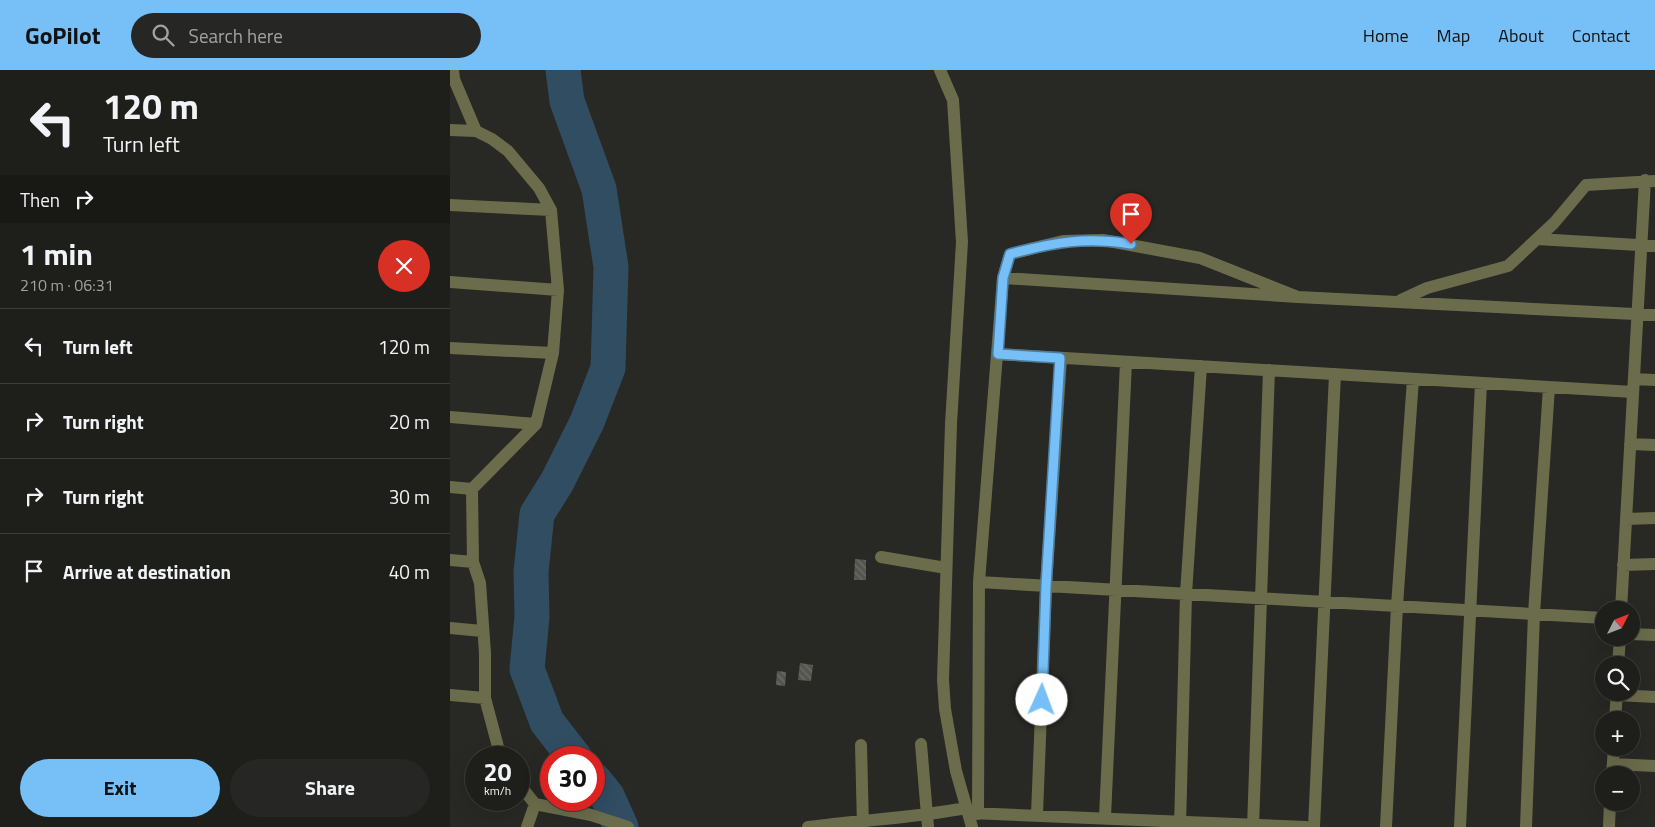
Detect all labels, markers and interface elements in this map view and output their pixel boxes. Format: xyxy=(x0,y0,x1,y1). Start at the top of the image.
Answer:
search box xyxy=(131,13,481,58)
text: GoPilot xyxy=(25,17,101,53)
icon: search xyxy=(149,21,177,49)
text: Search here xyxy=(189,21,283,50)
text: Home xyxy=(1363,22,1409,49)
text: Map xyxy=(1437,22,1470,49)
text: About xyxy=(1498,22,1544,49)
text: Contact xyxy=(1572,22,1630,49)
text: 120 m xyxy=(103,79,199,133)
icon: left xyxy=(20,90,85,155)
text: Turn left xyxy=(103,127,180,161)
text: Then xyxy=(20,185,60,214)
icon: right xyxy=(70,185,98,213)
pin xyxy=(1110,193,1152,244)
icon: arrive xyxy=(1117,200,1145,228)
text: 1 min xyxy=(20,231,93,277)
button: close xyxy=(378,240,430,292)
text: 210 m · 06:31 xyxy=(20,273,114,297)
icon: left xyxy=(20,332,48,360)
text: Turn left xyxy=(63,332,133,361)
text: 120 m xyxy=(378,332,430,361)
icon: right xyxy=(20,407,48,435)
text: Turn right xyxy=(63,407,144,436)
text: 20 m xyxy=(389,407,430,436)
icon: right xyxy=(20,482,48,510)
text: Turn right xyxy=(63,482,144,511)
text: 30 m xyxy=(389,482,430,511)
icon: arrive xyxy=(20,557,48,585)
text: Arrive at destination xyxy=(63,557,231,586)
text: 40 m xyxy=(389,557,430,586)
north arrow xyxy=(1595,601,1640,646)
map controls xyxy=(1595,601,1640,811)
button: search xyxy=(1595,656,1640,701)
position arrow xyxy=(1015,673,1067,725)
button: + xyxy=(1595,711,1640,756)
speed limit sign: 30 xyxy=(540,746,605,811)
text: 20 xyxy=(483,753,512,791)
button: Exit xyxy=(20,759,220,817)
button: Share xyxy=(230,759,430,817)
button: − xyxy=(1595,766,1640,811)
text: km/h xyxy=(484,781,511,800)

